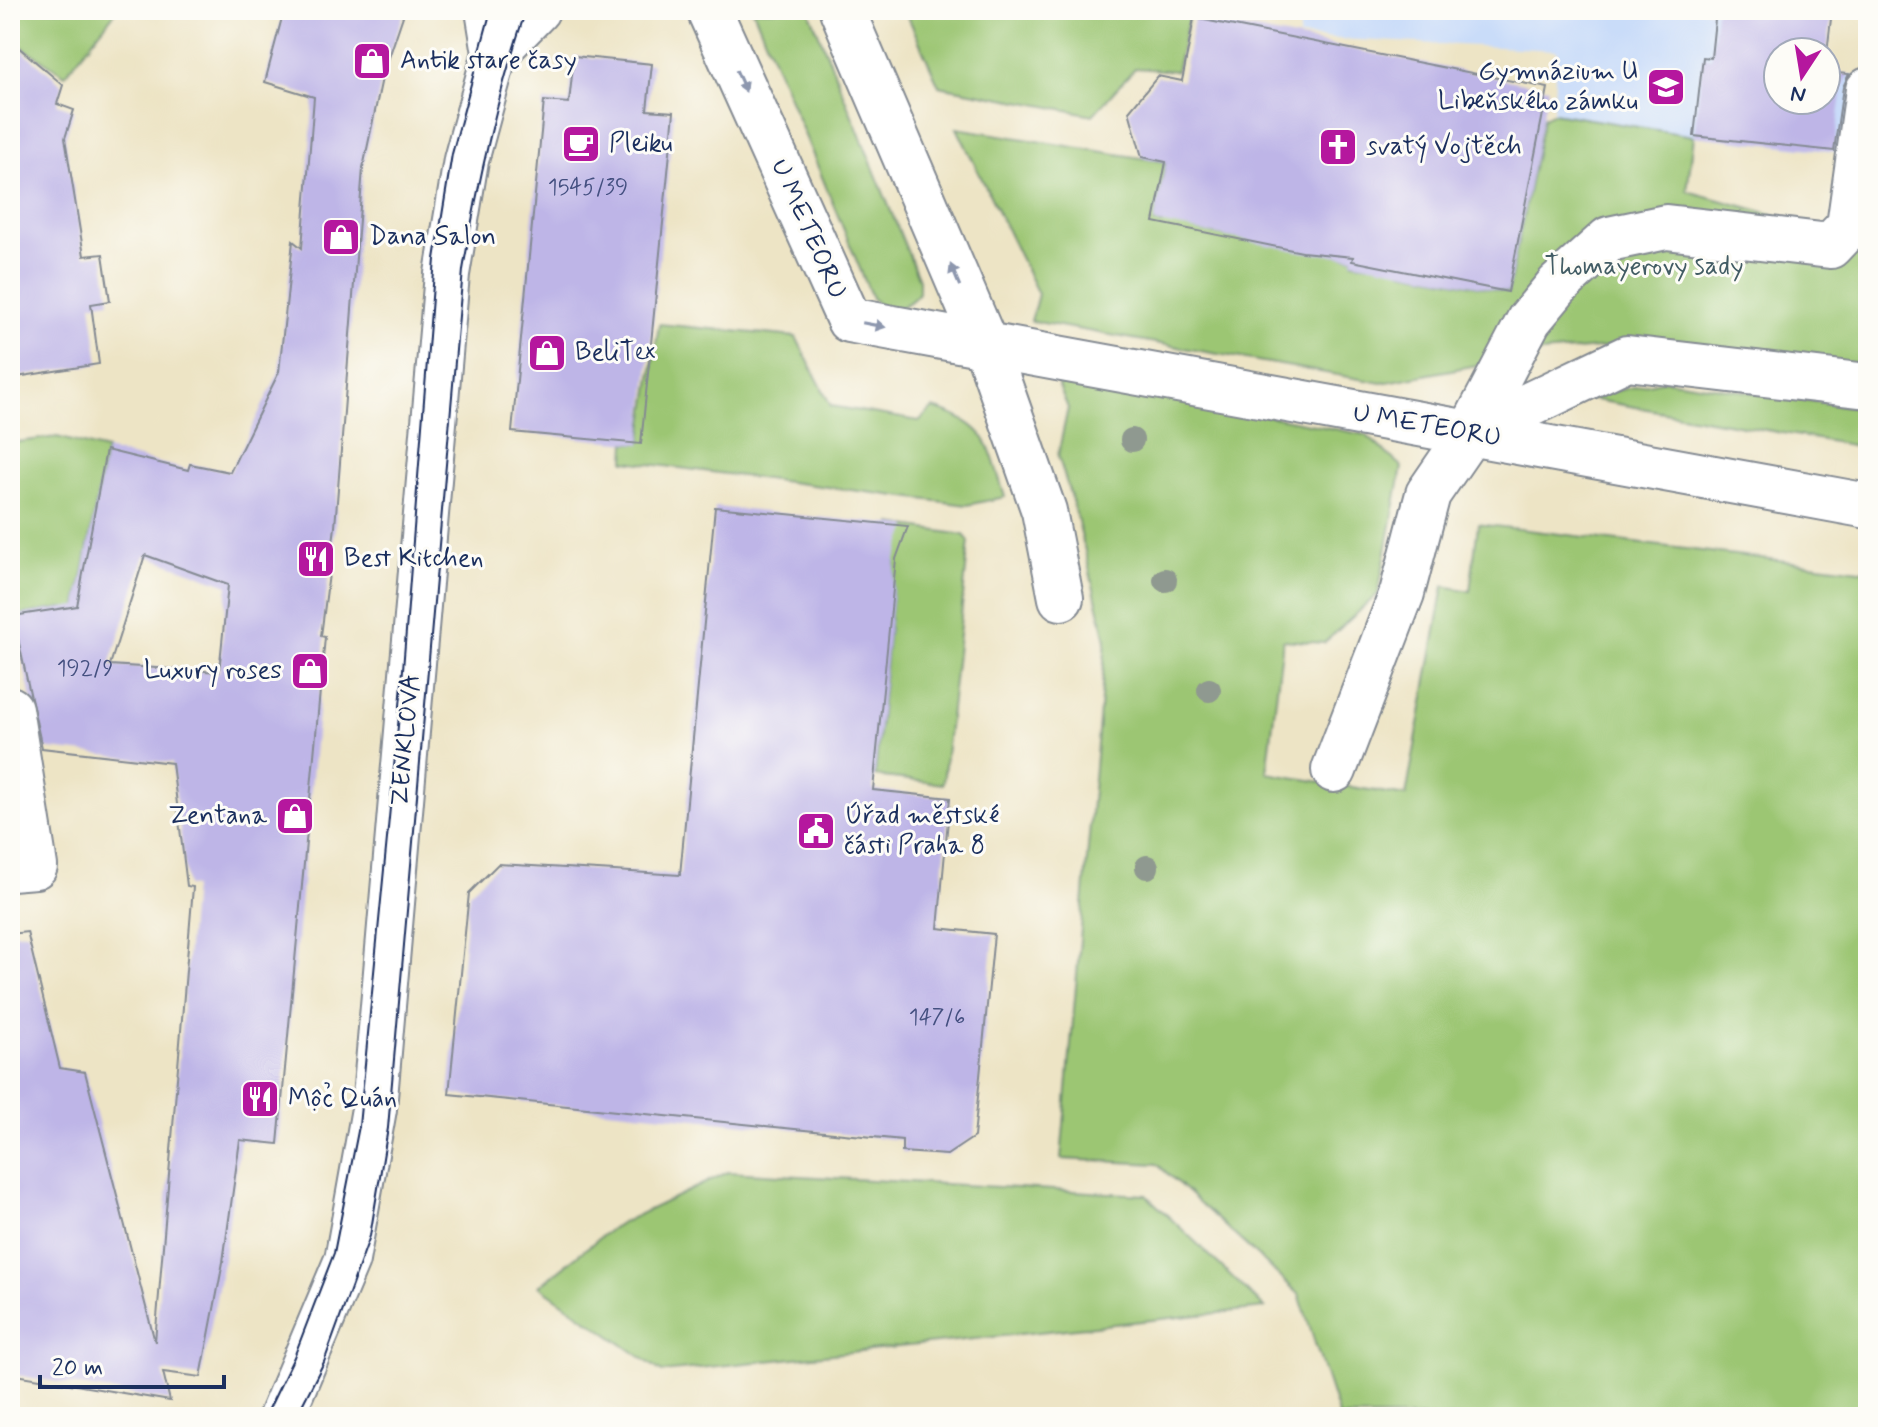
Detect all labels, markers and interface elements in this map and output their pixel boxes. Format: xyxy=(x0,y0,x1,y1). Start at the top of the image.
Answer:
north arrow xyxy=(1762,36,1842,116)
shop icon: Antik stare časy xyxy=(351,40,393,82)
place label: Antik stare časy xyxy=(400,44,577,78)
place label: Gymnázium U Libeňského zámku xyxy=(1438,55,1638,119)
school or university icon: Gymnázium U Libeňského zámku xyxy=(1645,66,1687,108)
one-way arrow xyxy=(734,69,748,93)
text: N xyxy=(1788,78,1808,109)
cafe icon: Pleiku xyxy=(560,123,602,165)
church icon: svatý Vojtěch xyxy=(1317,126,1359,168)
place label: Pleiku xyxy=(609,127,672,161)
place label: svatý Vojtěch xyxy=(1366,130,1522,164)
street label: U METEORU xyxy=(762,154,854,304)
house number: 1545/39 xyxy=(548,174,628,202)
shop icon: Dana Salon xyxy=(320,216,362,258)
place label: Dana Salon xyxy=(369,220,496,254)
park label: Thomayerovy sady xyxy=(1545,250,1743,284)
one-way arrow xyxy=(949,263,962,287)
one-way arrow xyxy=(862,320,887,332)
shop icon: BeliTex xyxy=(526,332,568,374)
place label: BeliTex xyxy=(575,336,656,370)
street label: U METEORU xyxy=(1350,396,1504,456)
restaurant icon: Best Kitchen xyxy=(295,538,337,580)
place label: Best Kitchen xyxy=(344,542,484,576)
shop icon: Luxury roses xyxy=(289,650,331,692)
place label: Luxury roses xyxy=(144,654,282,688)
house number: 192/9 xyxy=(57,655,113,683)
street label: ZENKLOVA xyxy=(383,672,429,808)
shop icon: Zentana xyxy=(274,795,316,837)
place label: Zentana xyxy=(168,799,267,833)
place label: Úřad městské části Praha 8 xyxy=(844,799,999,863)
public building icon: Úřad městské části Praha 8 xyxy=(795,810,837,852)
house number: 147/6 xyxy=(909,1004,965,1032)
restaurant icon: Mộ̉c Quán xyxy=(239,1078,281,1120)
place label: Mộ̉c Quán xyxy=(288,1082,397,1116)
scale bar xyxy=(40,1339,224,1389)
text: 20 m xyxy=(52,1353,103,1384)

